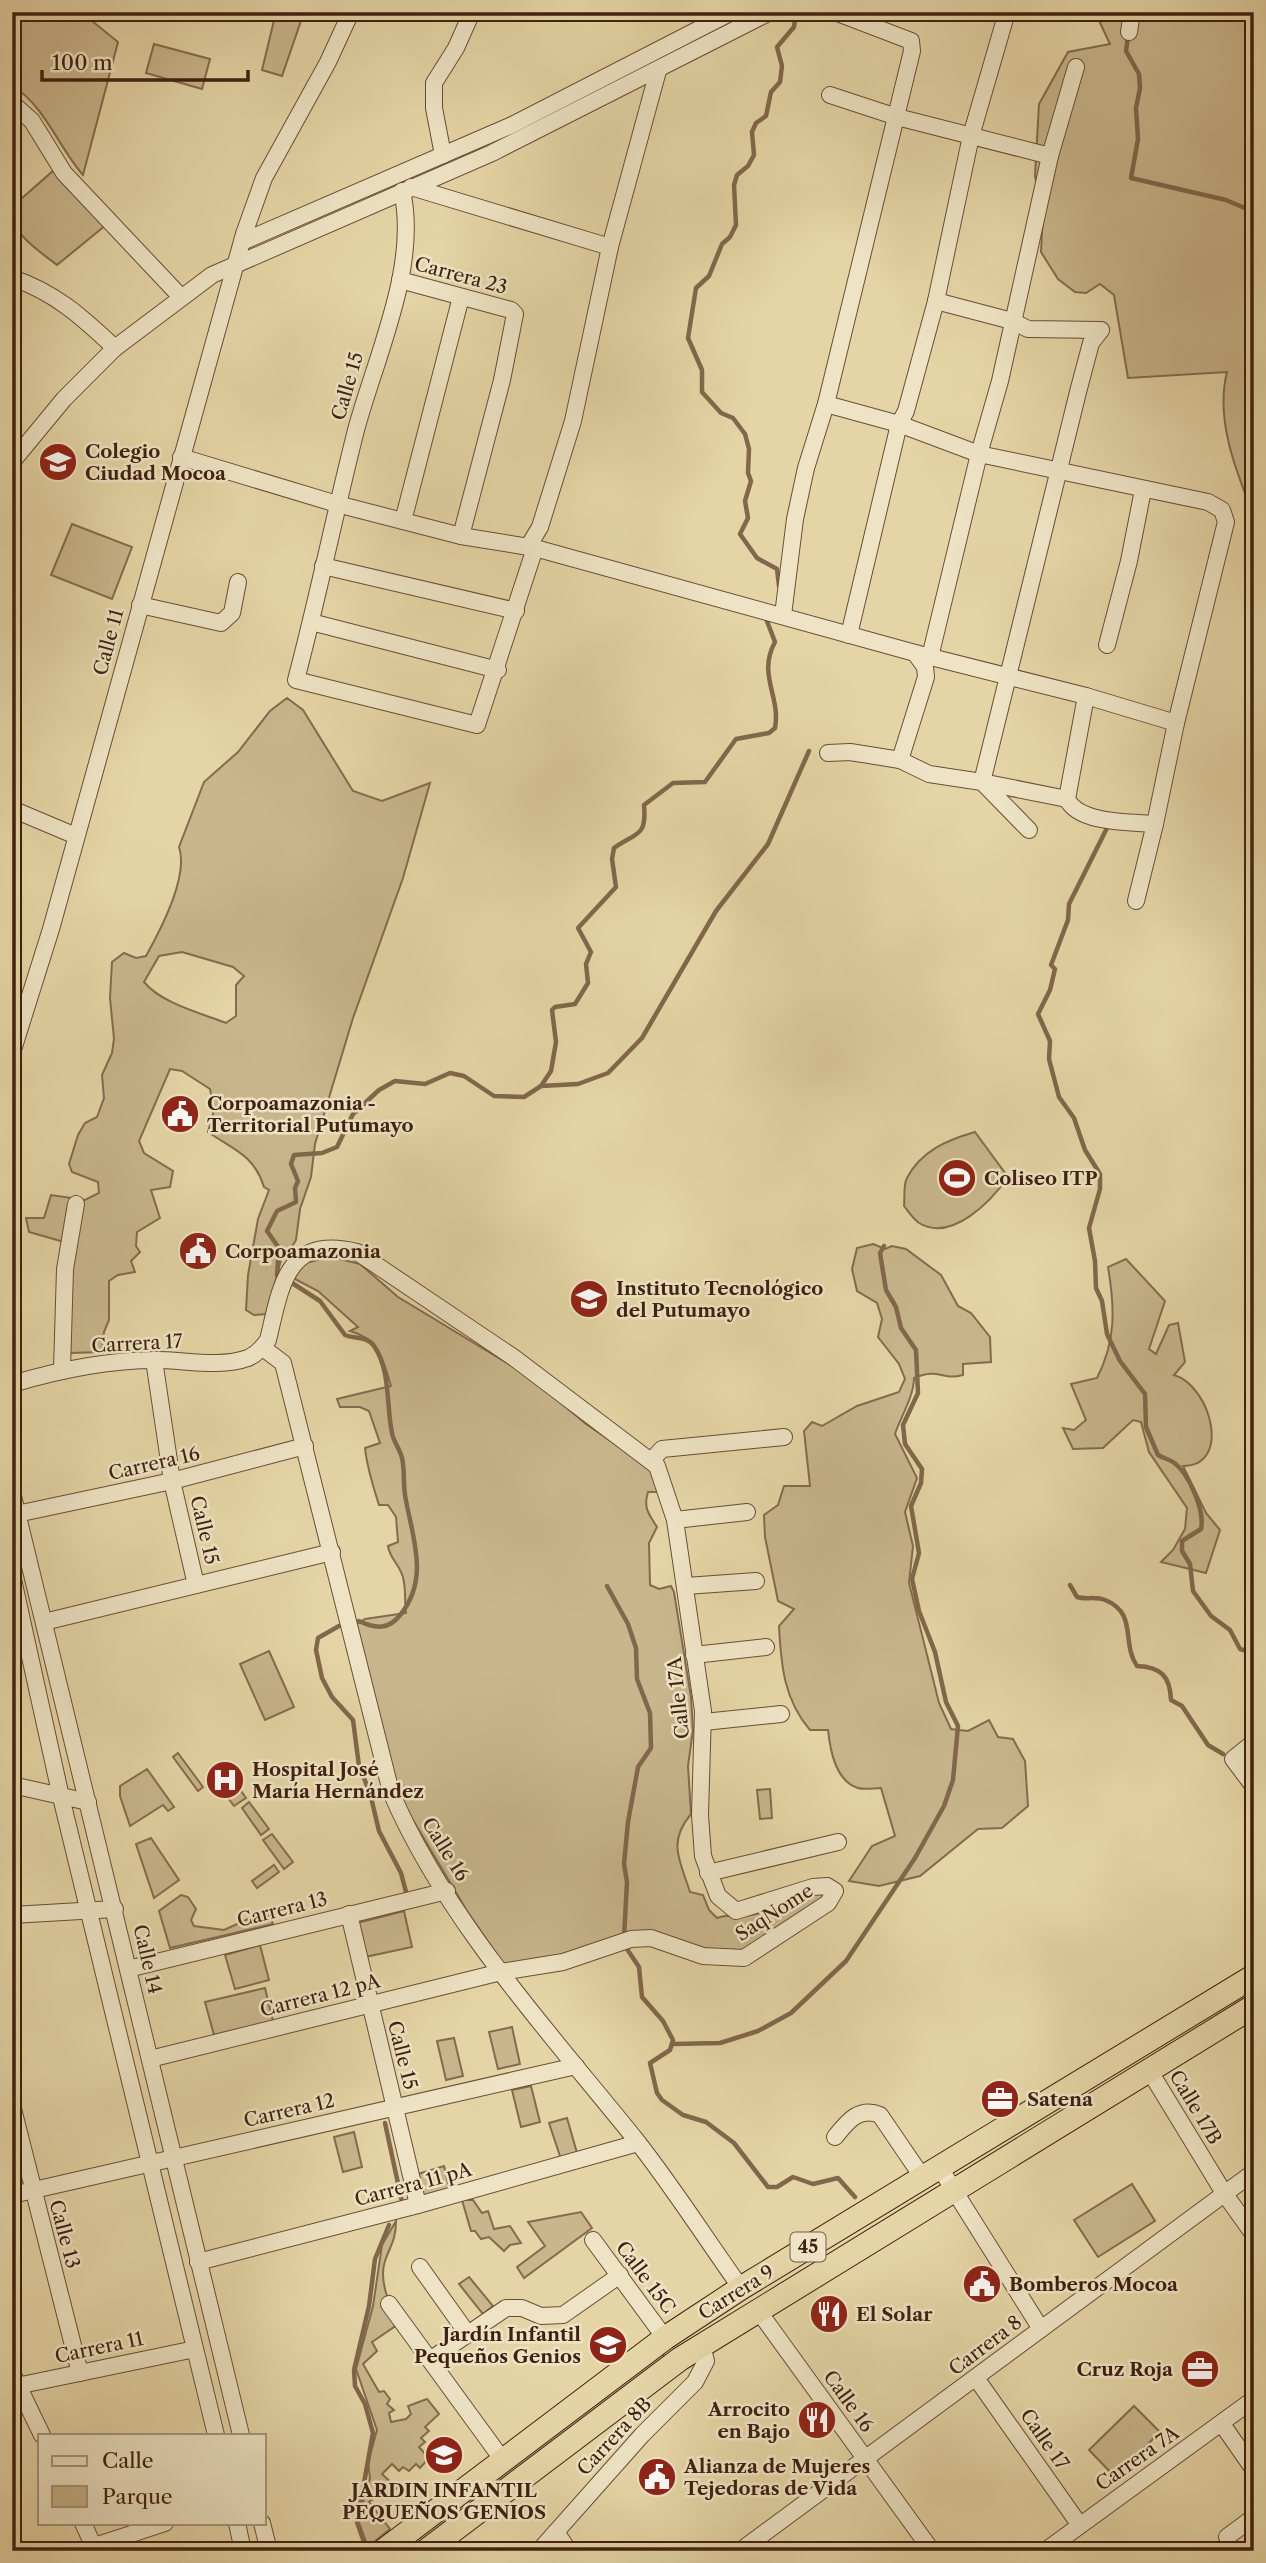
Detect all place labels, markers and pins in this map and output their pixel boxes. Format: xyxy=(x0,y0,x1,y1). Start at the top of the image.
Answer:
place label: Colegio Ciudad Mocoa xyxy=(85,440,227,485)
school or university icon: Colegio Ciudad Mocoa xyxy=(37,441,79,483)
place label: Corpoamazonia - Territorial Putumayo xyxy=(207,1092,414,1137)
public building icon: Corpoamazonia - Territorial Putumayo xyxy=(159,1093,201,1135)
sports icon: Coliseo ITP xyxy=(936,1157,978,1199)
place label: Coliseo ITP xyxy=(984,1167,1098,1190)
public building icon: Corpoamazonia xyxy=(177,1230,219,1272)
place label: Corpoamazonia xyxy=(225,1240,382,1263)
place label: Instituto Tecnológico del Putumayo xyxy=(616,1277,823,1322)
school or university icon: Instituto Tecnológico del Putumayo xyxy=(568,1278,610,1320)
place label: Hospital José María Hernández xyxy=(252,1758,424,1803)
hospital icon: Hospital José María Hernández xyxy=(204,1759,246,1801)
office icon: Satena xyxy=(979,2078,1021,2120)
place label: Satena xyxy=(1027,2088,1094,2111)
public building icon: Bomberos Mocoa xyxy=(961,2263,1003,2305)
place label: Bomberos Mocoa xyxy=(1009,2273,1179,2296)
restaurant icon: El Solar xyxy=(808,2293,850,2335)
place label: El Solar xyxy=(856,2303,933,2326)
place label: Jardín Infantil Pequeños Genios xyxy=(414,2323,581,2368)
school or university icon: Jardín Infantil Pequeños Genios xyxy=(587,2324,629,2366)
office icon: Cruz Roja xyxy=(1179,2348,1221,2390)
place label: Cruz Roja xyxy=(1077,2358,1174,2381)
place label: Arrocito en Bajo xyxy=(707,2398,790,2443)
restaurant icon: Arrocito en Bajo xyxy=(796,2399,838,2441)
school or university icon: JARDIN INFANTIL PEQUEÑOS GENIOS xyxy=(423,2434,465,2476)
place label: Alianza de Mujeres Tejedoras de Vida xyxy=(683,2455,871,2500)
public building icon: Alianza de Mujeres Tejedoras de Vida xyxy=(636,2456,678,2498)
place label: JARDIN INFANTIL PEQUEÑOS GENIOS xyxy=(342,2479,546,2524)

